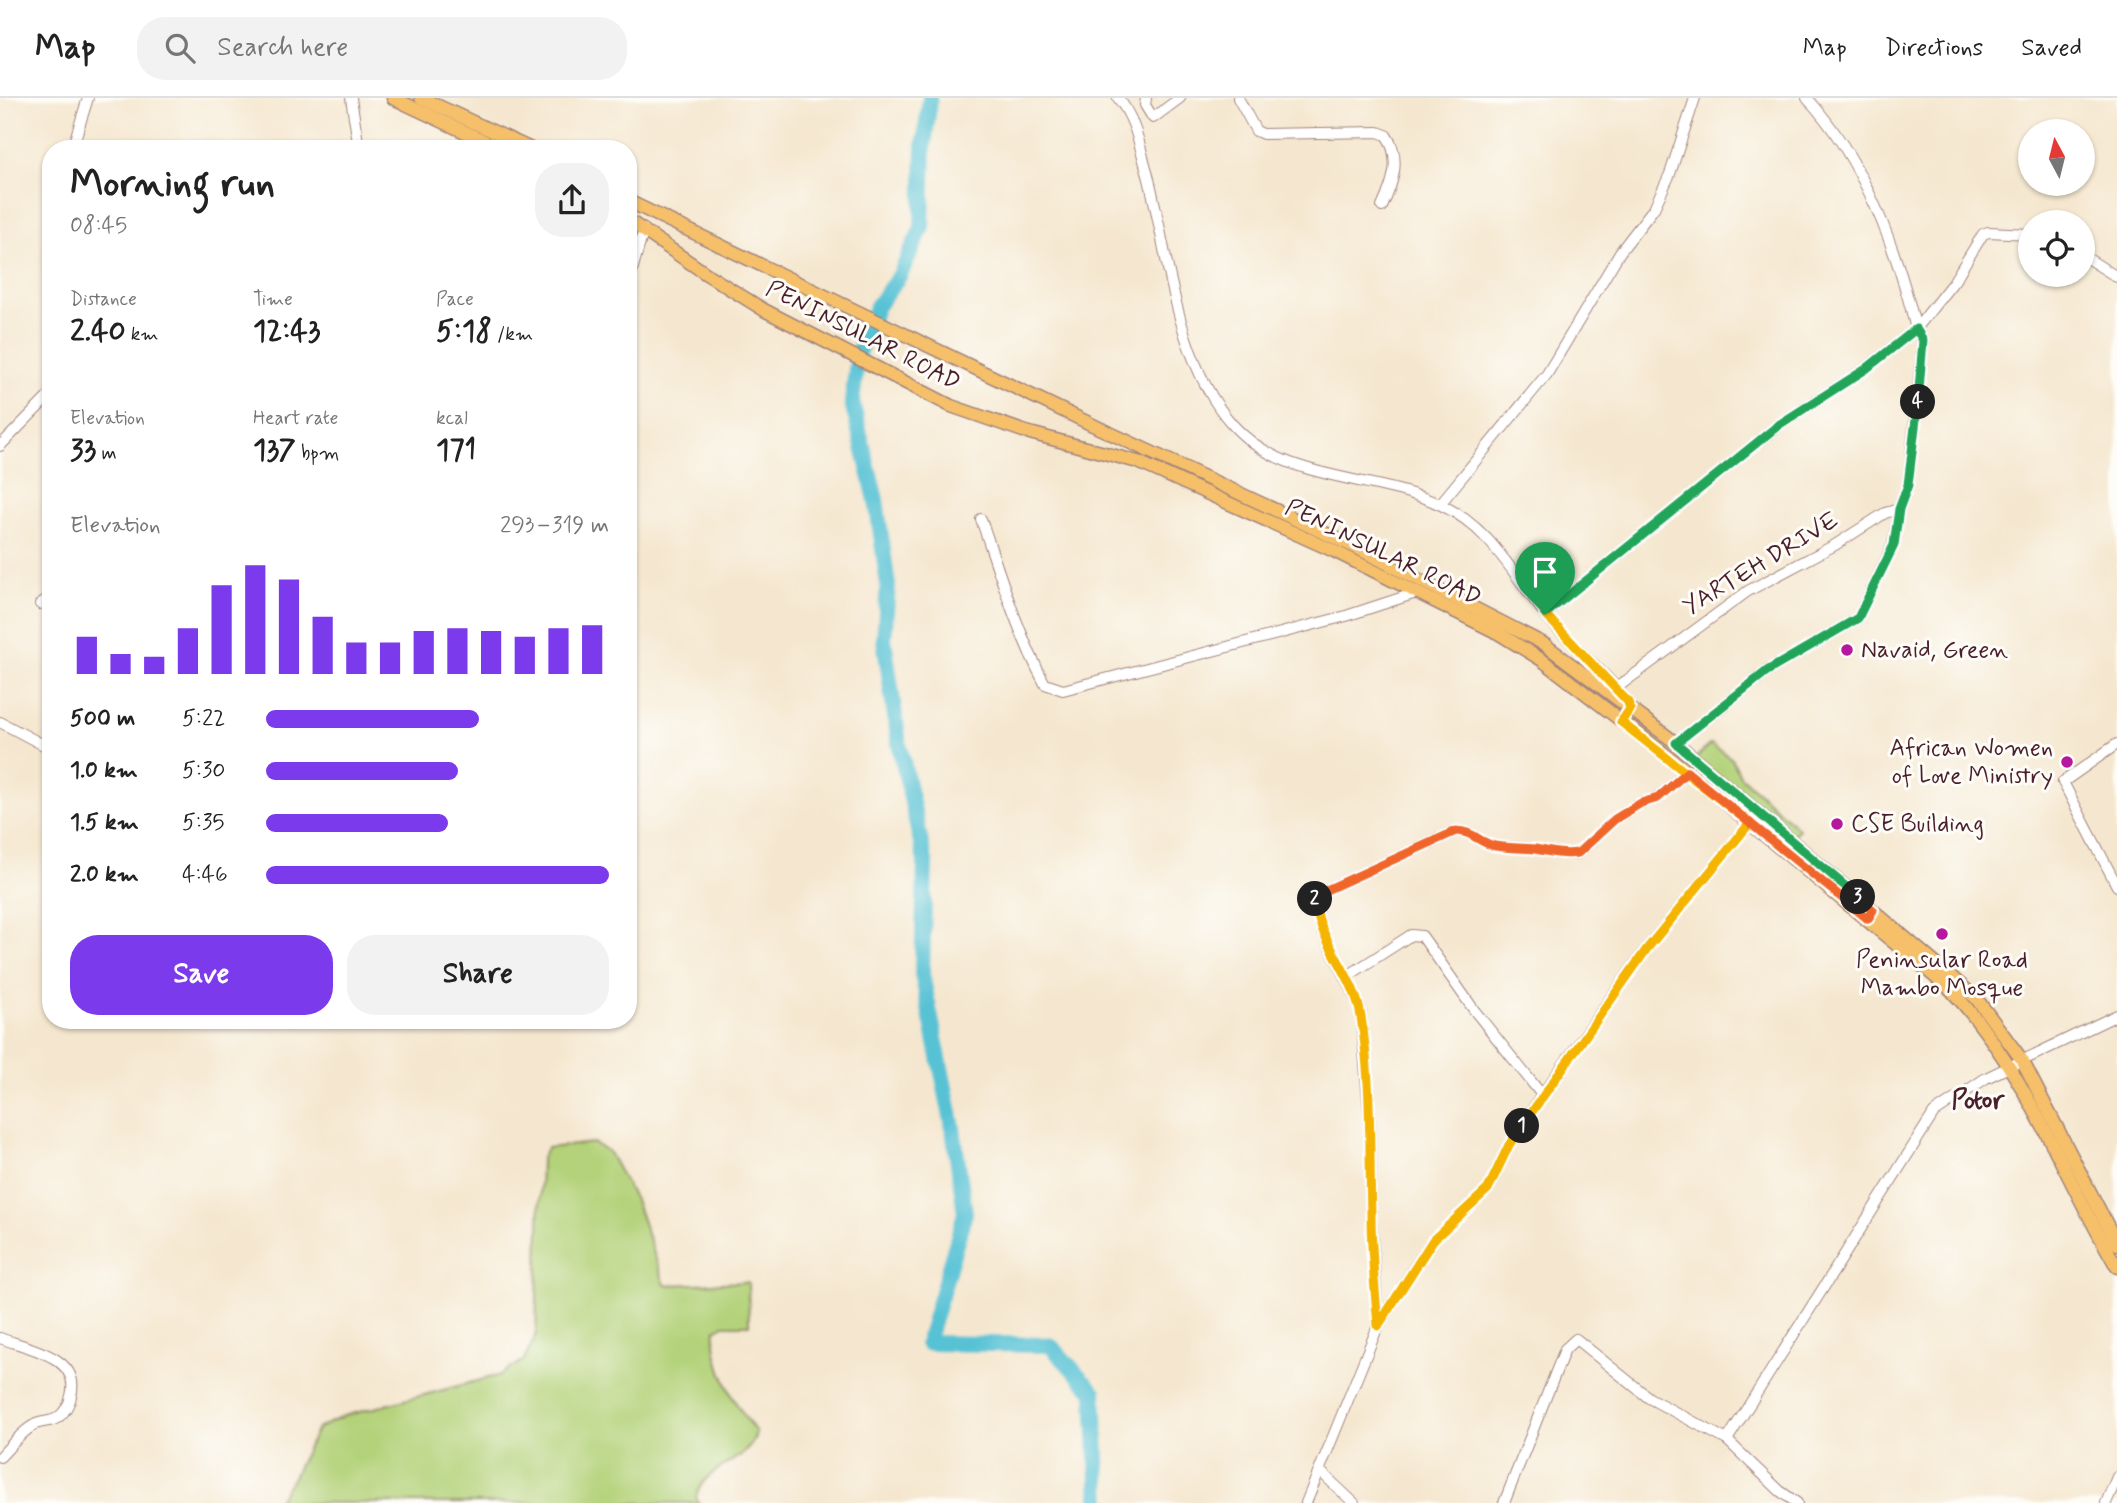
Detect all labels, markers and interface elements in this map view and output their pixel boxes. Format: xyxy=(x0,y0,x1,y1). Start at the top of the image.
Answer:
search box xyxy=(137,17,627,80)
text: Map xyxy=(35,26,95,70)
icon: search xyxy=(161,29,199,67)
text: Search here xyxy=(217,31,348,65)
text: Map xyxy=(1803,33,1847,64)
text: Directions xyxy=(1885,33,1983,64)
text: Saved xyxy=(2021,33,2082,64)
north arrow xyxy=(2018,119,2095,196)
map controls xyxy=(2018,119,2095,287)
text: Morning run xyxy=(70,160,275,209)
button: share xyxy=(535,163,609,237)
button: locate xyxy=(2018,210,2095,287)
text: 08:45 xyxy=(70,211,127,241)
street label: PENINSULAR ROAD xyxy=(761,274,965,398)
text: Distance xyxy=(70,287,137,312)
text: Time xyxy=(253,287,293,312)
text: Pace xyxy=(436,287,474,312)
text: 2.40 xyxy=(70,312,126,351)
text: 12:43 xyxy=(253,312,320,351)
text: 5:18 xyxy=(436,312,492,351)
text: km xyxy=(126,322,158,347)
text: /km xyxy=(492,322,533,347)
pin: 4 xyxy=(1900,384,1936,420)
text: 4 xyxy=(1912,389,1923,414)
text: Elevation xyxy=(70,406,145,431)
text: Heart rate xyxy=(253,406,338,431)
text: kcal xyxy=(436,406,468,431)
text: 33 xyxy=(70,431,96,470)
text: 137 xyxy=(253,431,296,470)
text: 171 xyxy=(436,431,476,470)
text: m xyxy=(96,441,117,466)
text: bpm xyxy=(296,441,339,466)
street label: PENINSULAR ROAD xyxy=(1280,492,1486,614)
street label: YARTEH DRIVE xyxy=(1678,505,1844,623)
text: Elevation xyxy=(70,511,161,541)
text: 293–319 m xyxy=(500,511,609,541)
pin xyxy=(1515,542,1575,614)
icon: arrive xyxy=(1526,553,1564,591)
place label: Navaid, Green xyxy=(1861,635,2008,666)
marker: Navaid, Green xyxy=(1839,642,1855,658)
text: 500 m xyxy=(70,704,135,734)
text: 5:22 xyxy=(182,704,225,734)
place label: African Women of Love Ministry xyxy=(1890,733,2053,792)
marker: African Women of Love Ministry xyxy=(2059,754,2075,770)
text: 1.0 km xyxy=(70,756,138,786)
text: 5:30 xyxy=(182,756,226,786)
text: 1.5 km xyxy=(70,808,139,838)
text: 5:35 xyxy=(182,808,225,838)
place label: CSE Building xyxy=(1851,809,1984,840)
marker: CSE Building xyxy=(1829,816,1845,832)
text: 2.0 km xyxy=(70,860,139,890)
text: 4:46 xyxy=(182,860,228,890)
pin: 3 xyxy=(1840,880,1876,914)
pin: 2 xyxy=(1298,882,1332,916)
text: 3 xyxy=(1853,884,1862,909)
text: 2 xyxy=(1310,886,1319,911)
marker: Peninsular Road Mambo Mosque xyxy=(1934,926,1950,942)
button: Save xyxy=(70,935,333,1015)
button: Share xyxy=(347,935,609,1015)
place label: Peninsular Road Mambo Mosque xyxy=(1856,945,2028,1004)
district label: Potor xyxy=(1952,1084,2005,1118)
pin: 1 xyxy=(1504,1108,1540,1144)
text: 1 xyxy=(1517,1113,1526,1138)

